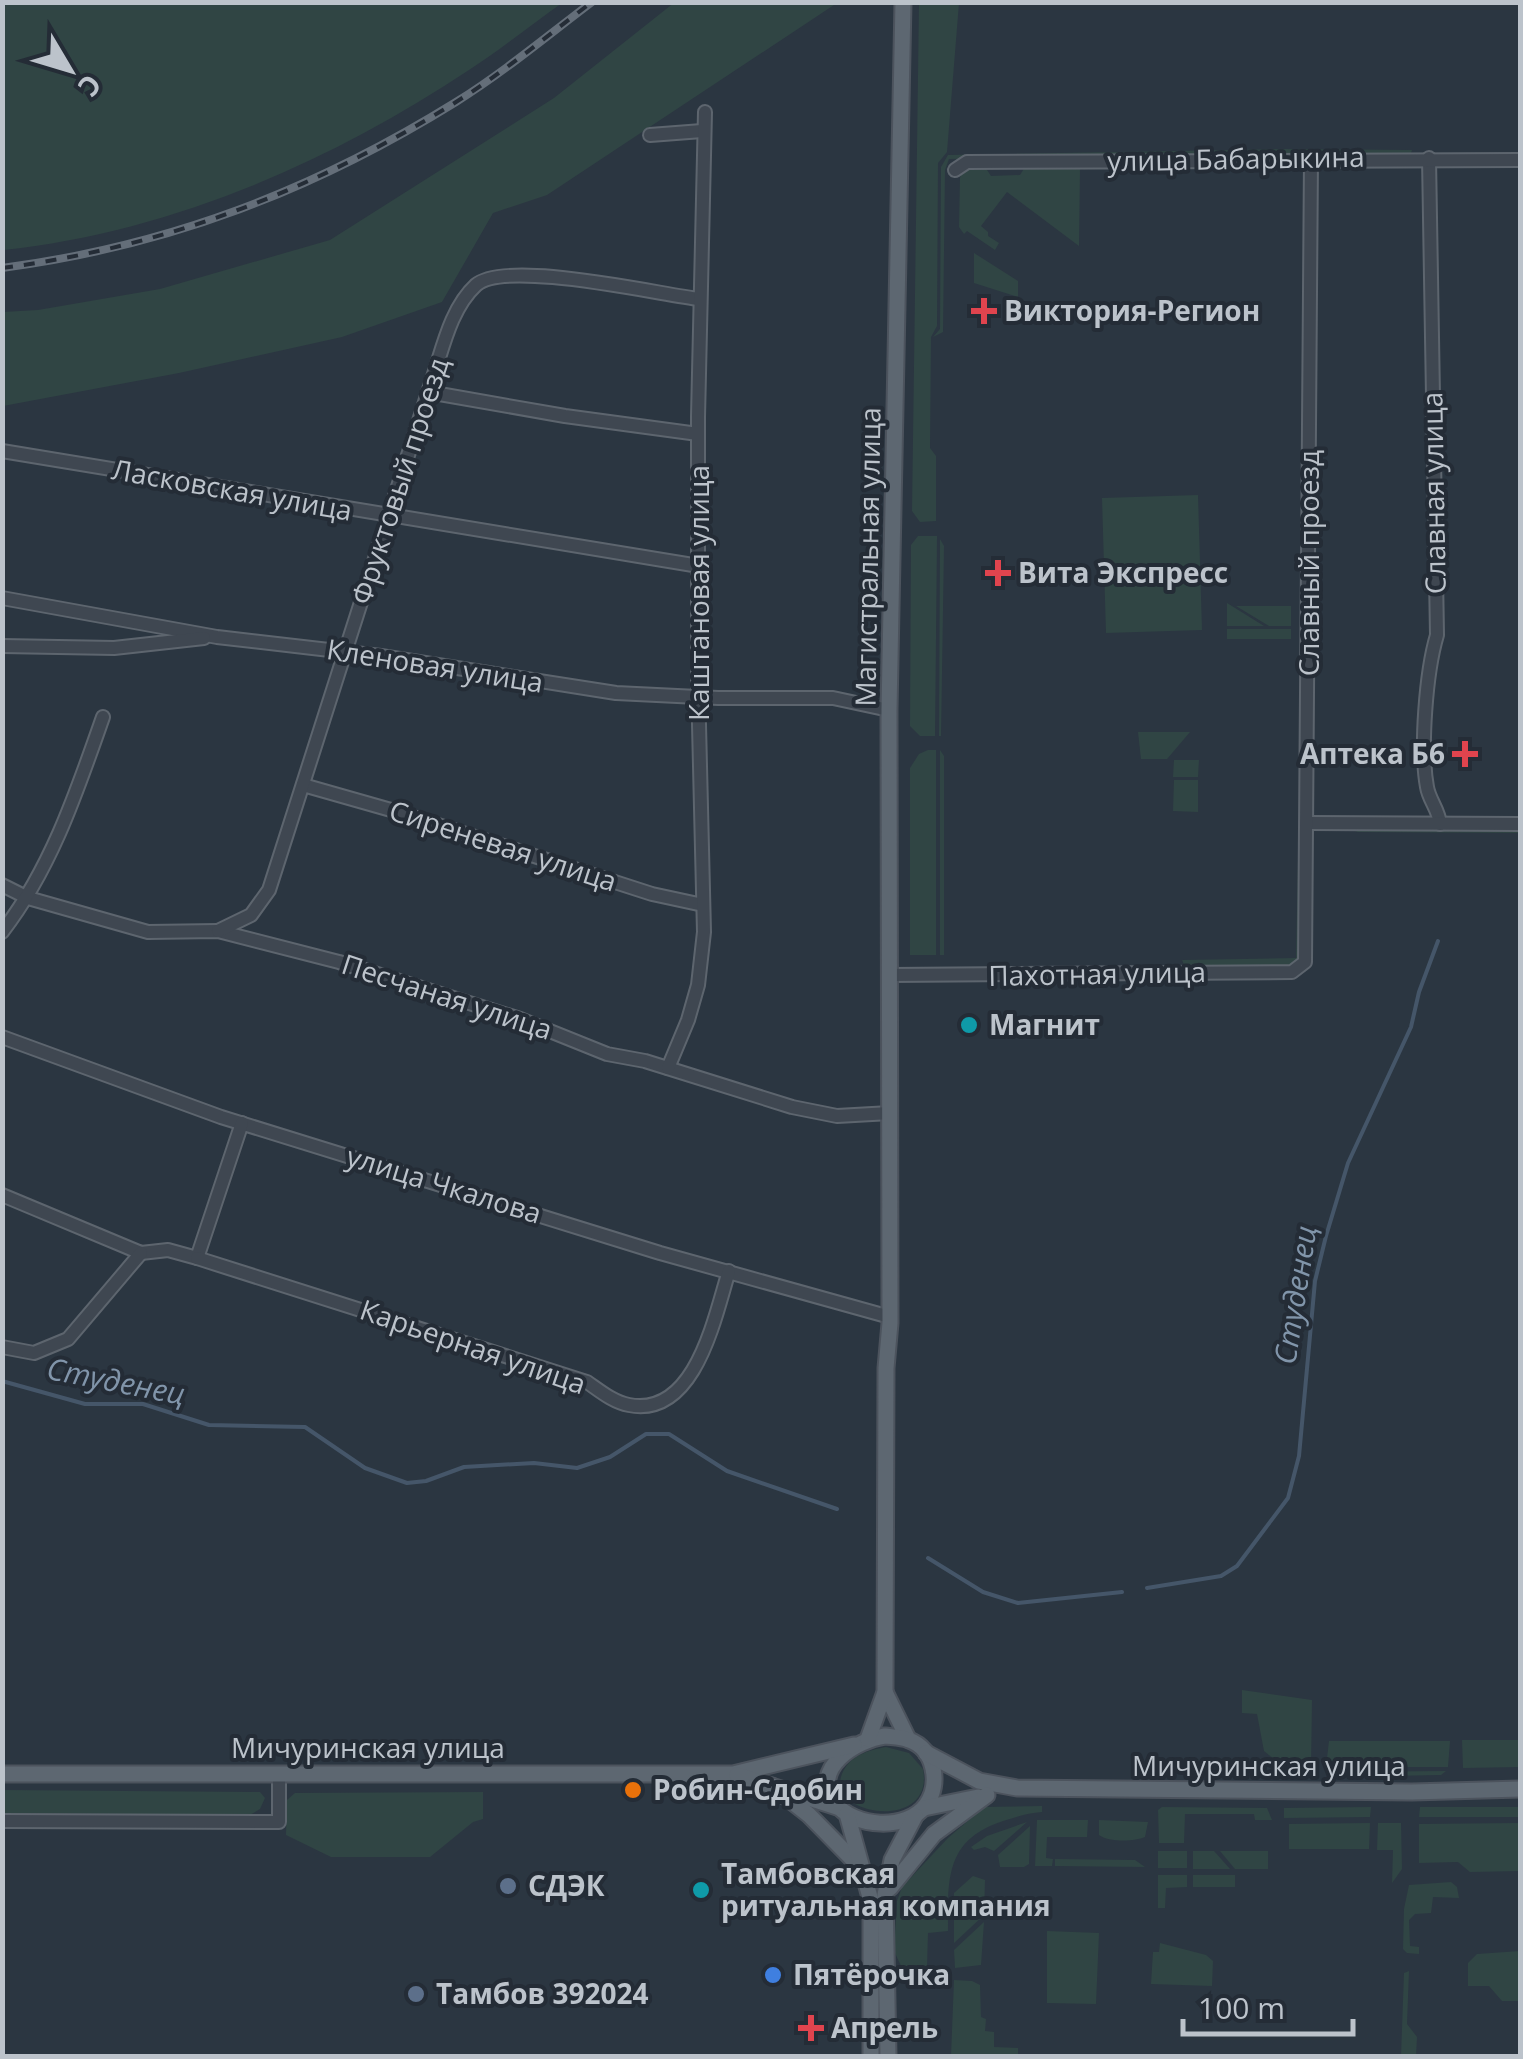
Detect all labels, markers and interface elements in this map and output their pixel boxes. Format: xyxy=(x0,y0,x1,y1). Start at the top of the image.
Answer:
north arrow xyxy=(20,20,120,120)
text: С xyxy=(70,67,111,105)
street label: улица Бабарыкина xyxy=(1107,137,1365,179)
place label: Виктория-Регион xyxy=(1004,291,1260,329)
marker: Виктория-Регион xyxy=(973,300,995,322)
street label: Фруктовый проезд xyxy=(341,352,457,609)
street label: Славная улица xyxy=(1412,392,1454,594)
street label: Магистральная улица xyxy=(845,407,889,707)
street label: Ласковская улица xyxy=(109,449,355,529)
street label: Славный проезд xyxy=(1289,450,1327,676)
street label: Каштановая улица xyxy=(679,465,717,721)
place label: Вита Экспресс xyxy=(1018,553,1228,591)
marker: Вита Экспресс xyxy=(987,562,1009,584)
street label: Кленовая улица xyxy=(324,629,546,701)
place label: Аптека Б6 xyxy=(1300,734,1445,772)
marker: Аптека Б6 xyxy=(1454,743,1476,765)
street label: Сиреневая улица xyxy=(385,790,622,900)
street label: Песчаная улица xyxy=(337,944,557,1048)
street label: Пахотная улица xyxy=(988,952,1206,994)
place label: Магнит xyxy=(989,1005,1100,1043)
marker: Магнит xyxy=(958,1014,980,1036)
street label: улица Чкалова xyxy=(342,1136,547,1232)
water label: Студенец xyxy=(1263,1222,1326,1367)
street label: Карьерная улица xyxy=(356,1290,591,1402)
water label: Студенец xyxy=(44,1347,189,1414)
street label: Мичуринская улица xyxy=(231,1728,505,1766)
street label: Мичуринская улица xyxy=(1132,1746,1406,1784)
place label: Робин-Сдобин xyxy=(653,1770,863,1808)
marker: Робин-Сдобин xyxy=(622,1779,644,1801)
place label: Тамбовская ритуальная компания xyxy=(721,1854,1051,1924)
place label: СДЭК xyxy=(528,1866,605,1904)
marker: СДЭК xyxy=(497,1875,519,1897)
marker: Тамбовская ритуальная компания xyxy=(690,1879,712,1901)
place label: Пятёрочка xyxy=(793,1955,950,1993)
marker: Пятёрочка xyxy=(762,1964,784,1986)
place label: Тамбов 392024 xyxy=(436,1974,648,2012)
scale bar xyxy=(1183,1974,1353,2036)
marker: Тамбов 392024 xyxy=(405,1983,427,2005)
text: 100 m xyxy=(1198,1987,1285,2028)
place label: Апрель xyxy=(831,2008,938,2046)
marker: Апрель xyxy=(800,2017,822,2039)

